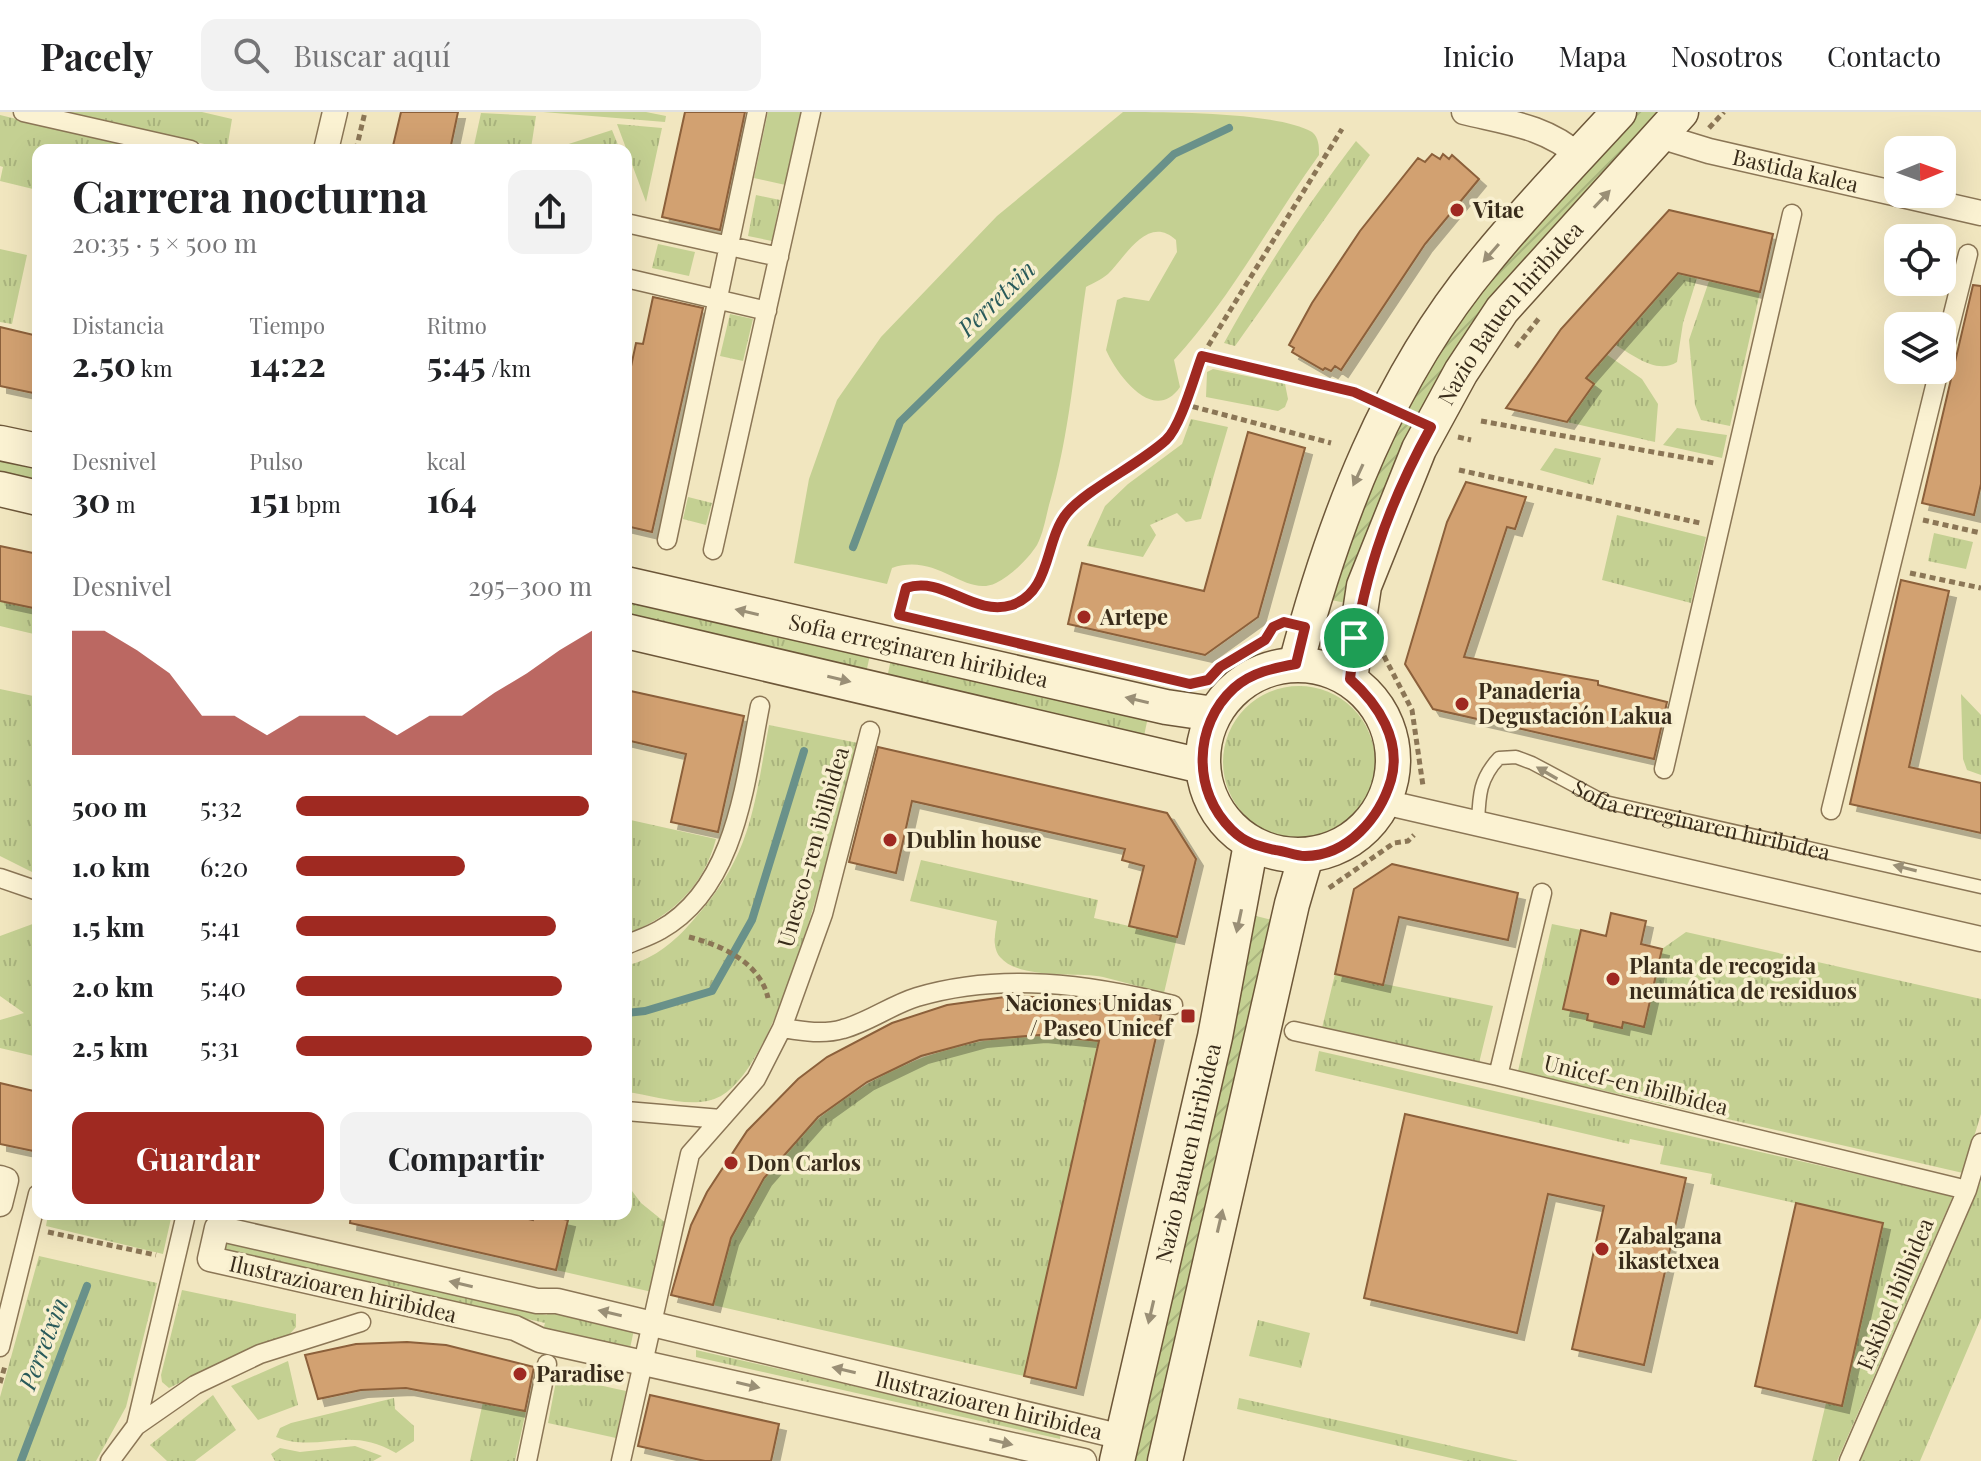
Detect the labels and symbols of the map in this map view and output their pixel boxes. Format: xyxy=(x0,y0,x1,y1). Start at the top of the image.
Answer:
north arrow xyxy=(1884,136,1956,208)
street label: Bastida kalea xyxy=(1730,141,1862,199)
one-way arrow xyxy=(1592,189,1610,208)
place label: Vitae xyxy=(1472,194,1524,224)
marker: Vitae xyxy=(1448,201,1466,219)
street label: Nazio Batuen hiribidea xyxy=(1430,214,1589,410)
one-way arrow xyxy=(1483,244,1501,263)
water label: Perretxin xyxy=(949,253,1041,343)
one-way arrow xyxy=(1352,464,1365,487)
place label: Artepe xyxy=(1099,601,1168,631)
pin xyxy=(1320,604,1388,672)
one-way arrow xyxy=(734,605,759,617)
street label: Sofia erreginaren hiribidea xyxy=(786,606,1051,694)
marker: Artepe xyxy=(1075,608,1093,626)
one-way arrow xyxy=(826,673,851,686)
place label: Panaderia Degustación Lakua xyxy=(1478,675,1673,730)
one-way arrow xyxy=(1124,693,1149,706)
marker: Panaderia Degustación Lakua xyxy=(1453,695,1471,713)
street label: Unesco-ren ibilbidea xyxy=(769,743,855,950)
one-way arrow xyxy=(1536,766,1559,780)
street label: Sofia erreginaren hiribidea xyxy=(1568,771,1833,866)
place label: Dublin house xyxy=(906,824,1042,854)
marker: Dublin house xyxy=(881,831,899,849)
one-way arrow xyxy=(1893,862,1918,874)
one-way arrow xyxy=(1232,909,1244,934)
place label: Planta de recogida neumática de residuos xyxy=(1629,950,1857,1005)
marker: Planta de recogida neumática de residuos xyxy=(1604,970,1622,988)
place label: Naciones Unidas / Paseo Unicef xyxy=(1005,987,1174,1042)
marker: Naciones Unidas / Paseo Unicef xyxy=(1179,1007,1197,1025)
street label: Nazio Batuen hiribidea xyxy=(1147,1040,1227,1266)
street label: Unicef-en ibilbidea xyxy=(1541,1047,1732,1121)
place label: Don Carlos xyxy=(747,1147,861,1177)
marker: Don Carlos xyxy=(722,1154,740,1172)
one-way arrow xyxy=(1214,1209,1227,1234)
street label: Eskibel ibilbidea xyxy=(1849,1213,1940,1374)
place label: Zabalgana ikastetxea xyxy=(1618,1220,1723,1275)
marker: Zabalgana ikastetxea xyxy=(1593,1240,1611,1258)
street label: Ilustrazioaren hiribidea xyxy=(227,1247,460,1329)
one-way arrow xyxy=(449,1277,474,1290)
water label: Perretxin xyxy=(10,1293,74,1395)
one-way arrow xyxy=(1144,1299,1157,1324)
one-way arrow xyxy=(597,1307,622,1319)
place label: Paradise xyxy=(536,1358,624,1388)
street label: Ilustrazioaren hiribidea xyxy=(872,1362,1106,1446)
one-way arrow xyxy=(832,1364,857,1376)
marker: Paradise xyxy=(511,1365,529,1383)
one-way arrow xyxy=(735,1379,760,1392)
one-way arrow xyxy=(989,1436,1014,1448)

